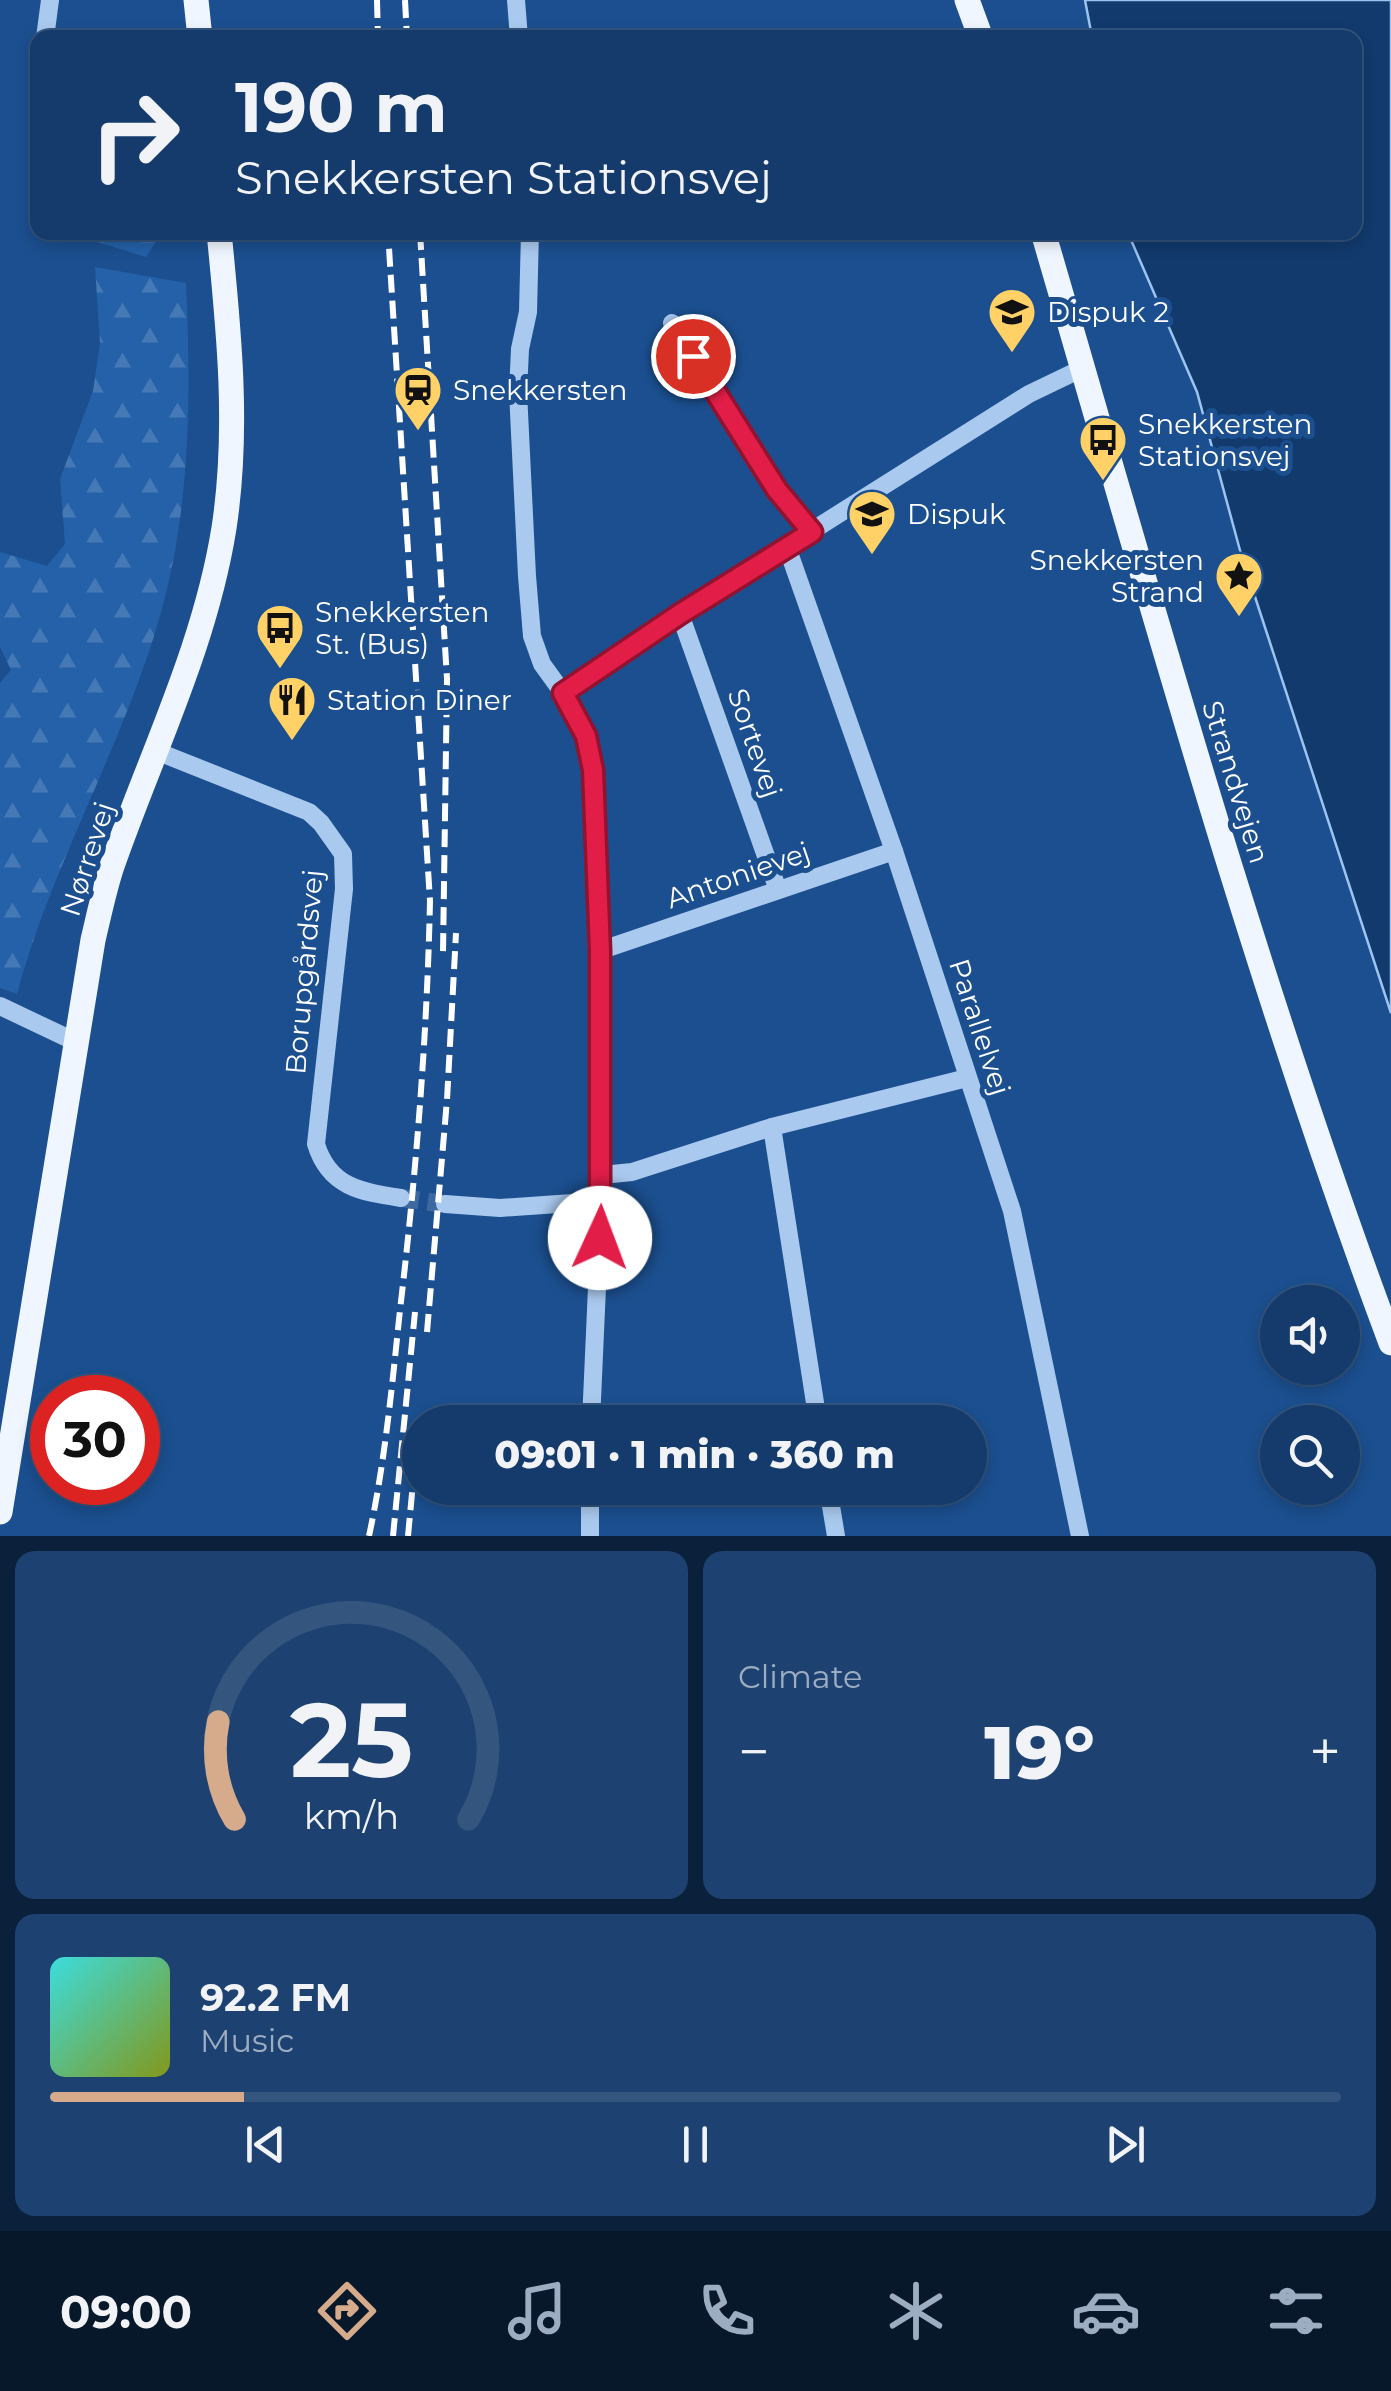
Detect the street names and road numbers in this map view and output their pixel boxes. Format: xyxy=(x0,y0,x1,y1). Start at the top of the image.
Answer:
street label: Sortevej xyxy=(721,684,789,802)
street label: Strandvejen xyxy=(1195,697,1277,867)
street label: Nørrevej xyxy=(53,798,121,920)
street label: Antonievej xyxy=(662,835,814,915)
street label: Borupgårdsvej xyxy=(278,868,330,1076)
street label: Parallelvej xyxy=(942,954,1018,1100)

